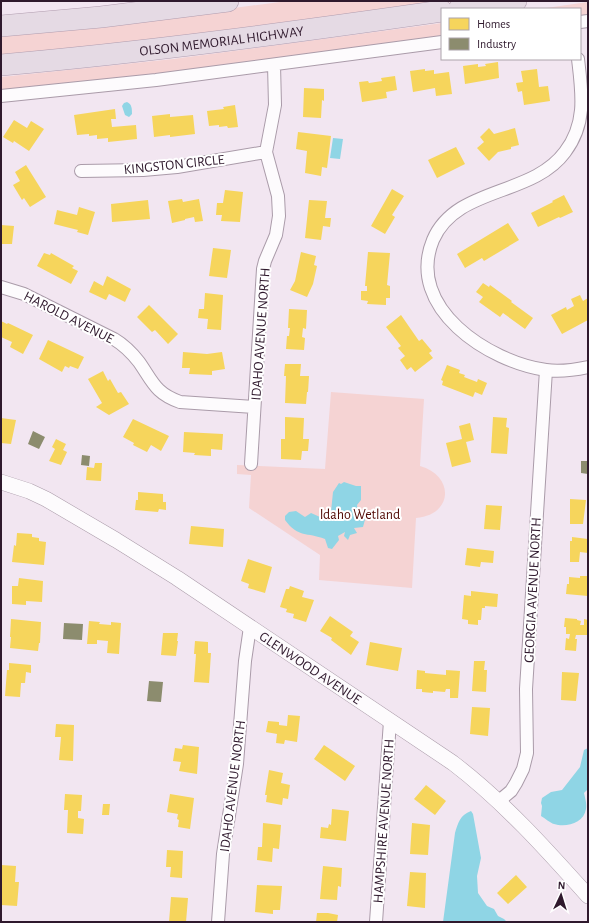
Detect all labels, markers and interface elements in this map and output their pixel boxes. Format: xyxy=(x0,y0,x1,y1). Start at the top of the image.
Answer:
legend xyxy=(441,8,581,60)
text: Homes xyxy=(477,18,510,30)
street label: OLSON MEMORIAL HIGHWAY xyxy=(139,24,305,59)
text: Industry xyxy=(477,38,516,51)
street label: KINGSTON CIRCLE xyxy=(123,153,225,177)
street label: IDAHO AVENUE NORTH xyxy=(249,267,273,401)
street label: HAROLD AVENUE xyxy=(21,289,116,347)
park label: Idaho Wetland xyxy=(320,508,400,522)
street label: GEORGIA AVENUE NORTH xyxy=(522,517,544,663)
street label: GLENWOOD AVENUE xyxy=(257,629,364,708)
street label: IDAHO AVENUE NORTH xyxy=(218,719,248,853)
street label: HAMPSHIRE AVENUE NORTH xyxy=(371,739,397,904)
north arrow xyxy=(541,875,581,915)
text: N xyxy=(557,880,566,891)

